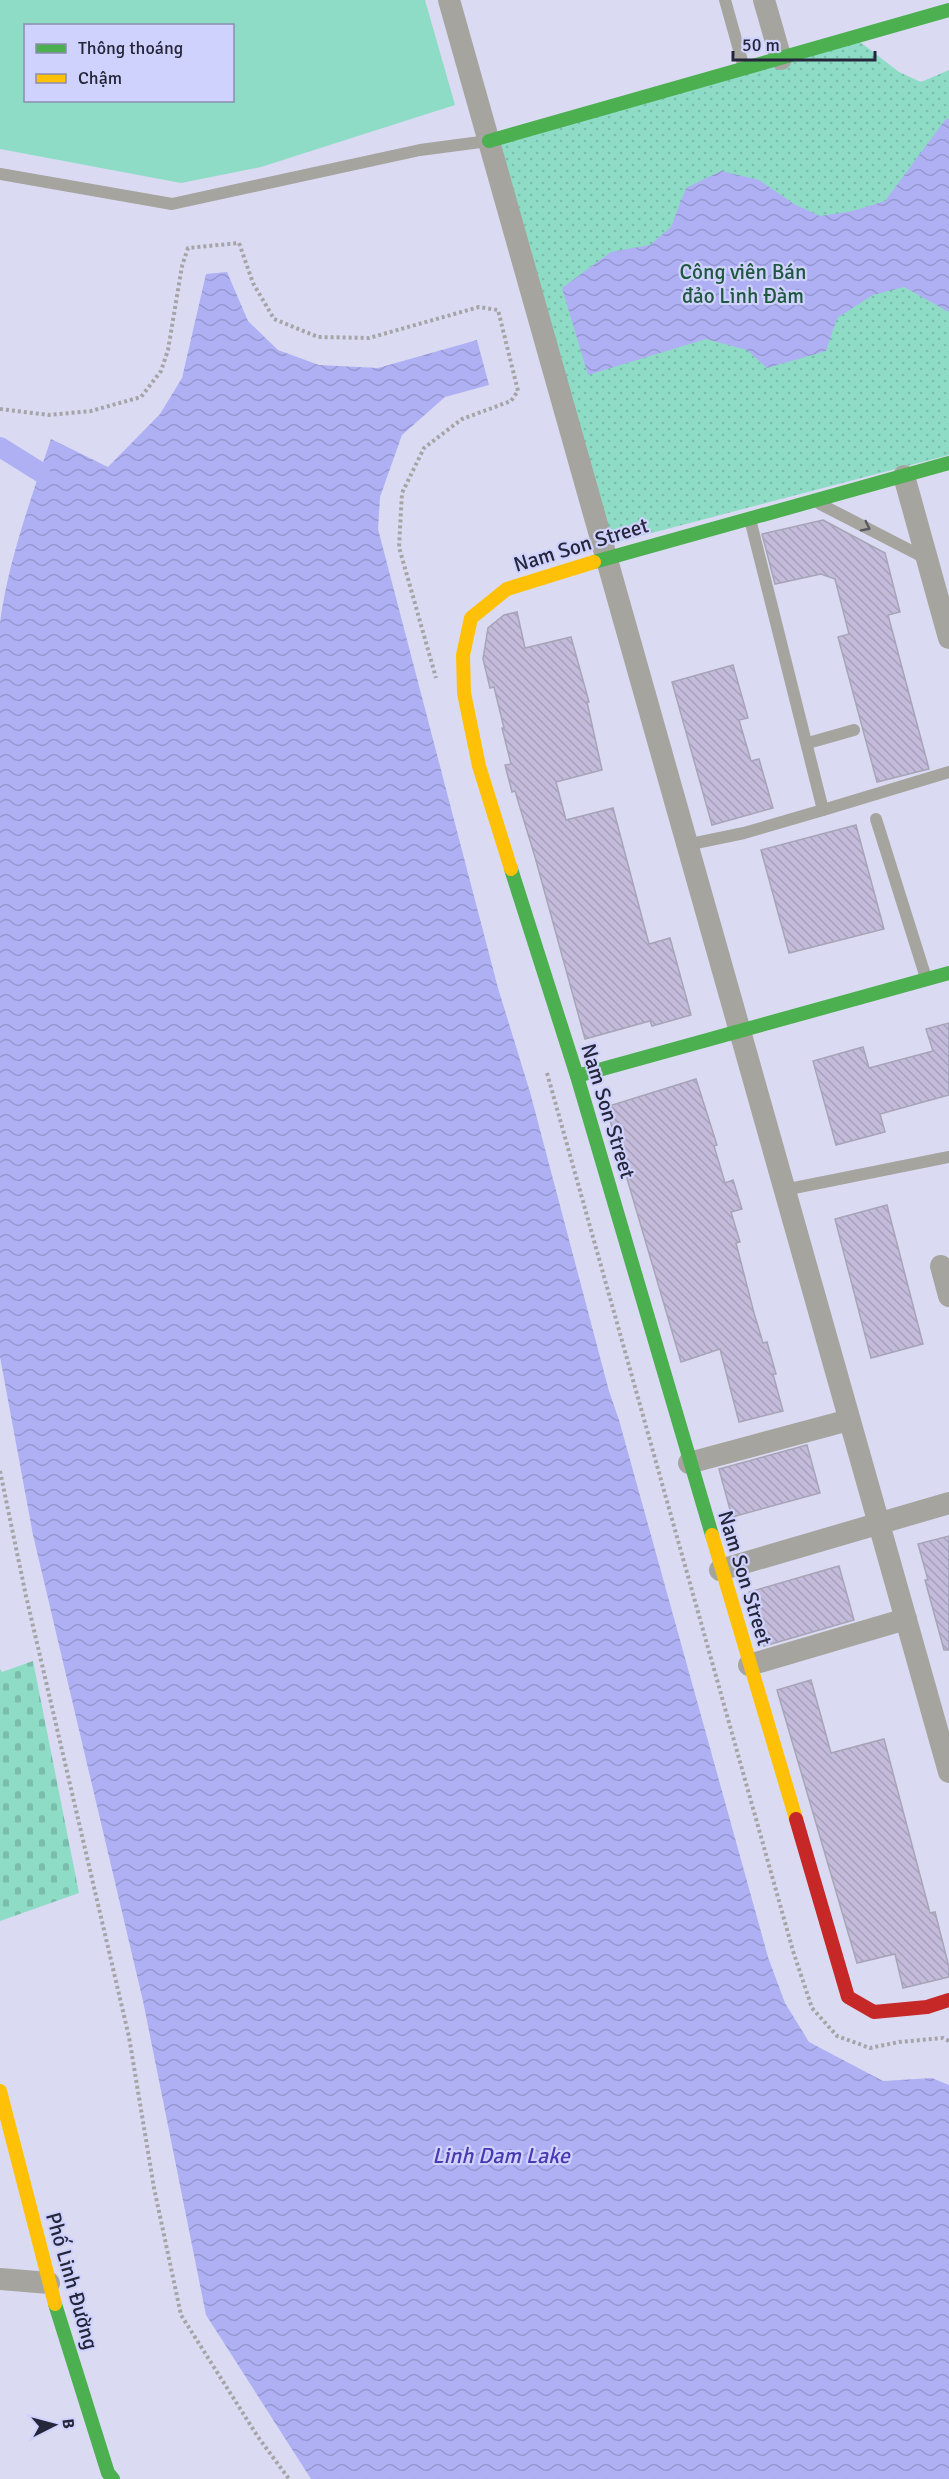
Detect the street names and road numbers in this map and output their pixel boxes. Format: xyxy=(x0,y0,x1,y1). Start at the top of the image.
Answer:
street label: Nam Son Street xyxy=(510,512,652,578)
street label: Nam Son Street xyxy=(575,1040,641,1182)
street label: Nam Son Street xyxy=(712,1507,778,1649)
street label: Phố Linh Đường xyxy=(40,2209,104,2353)

